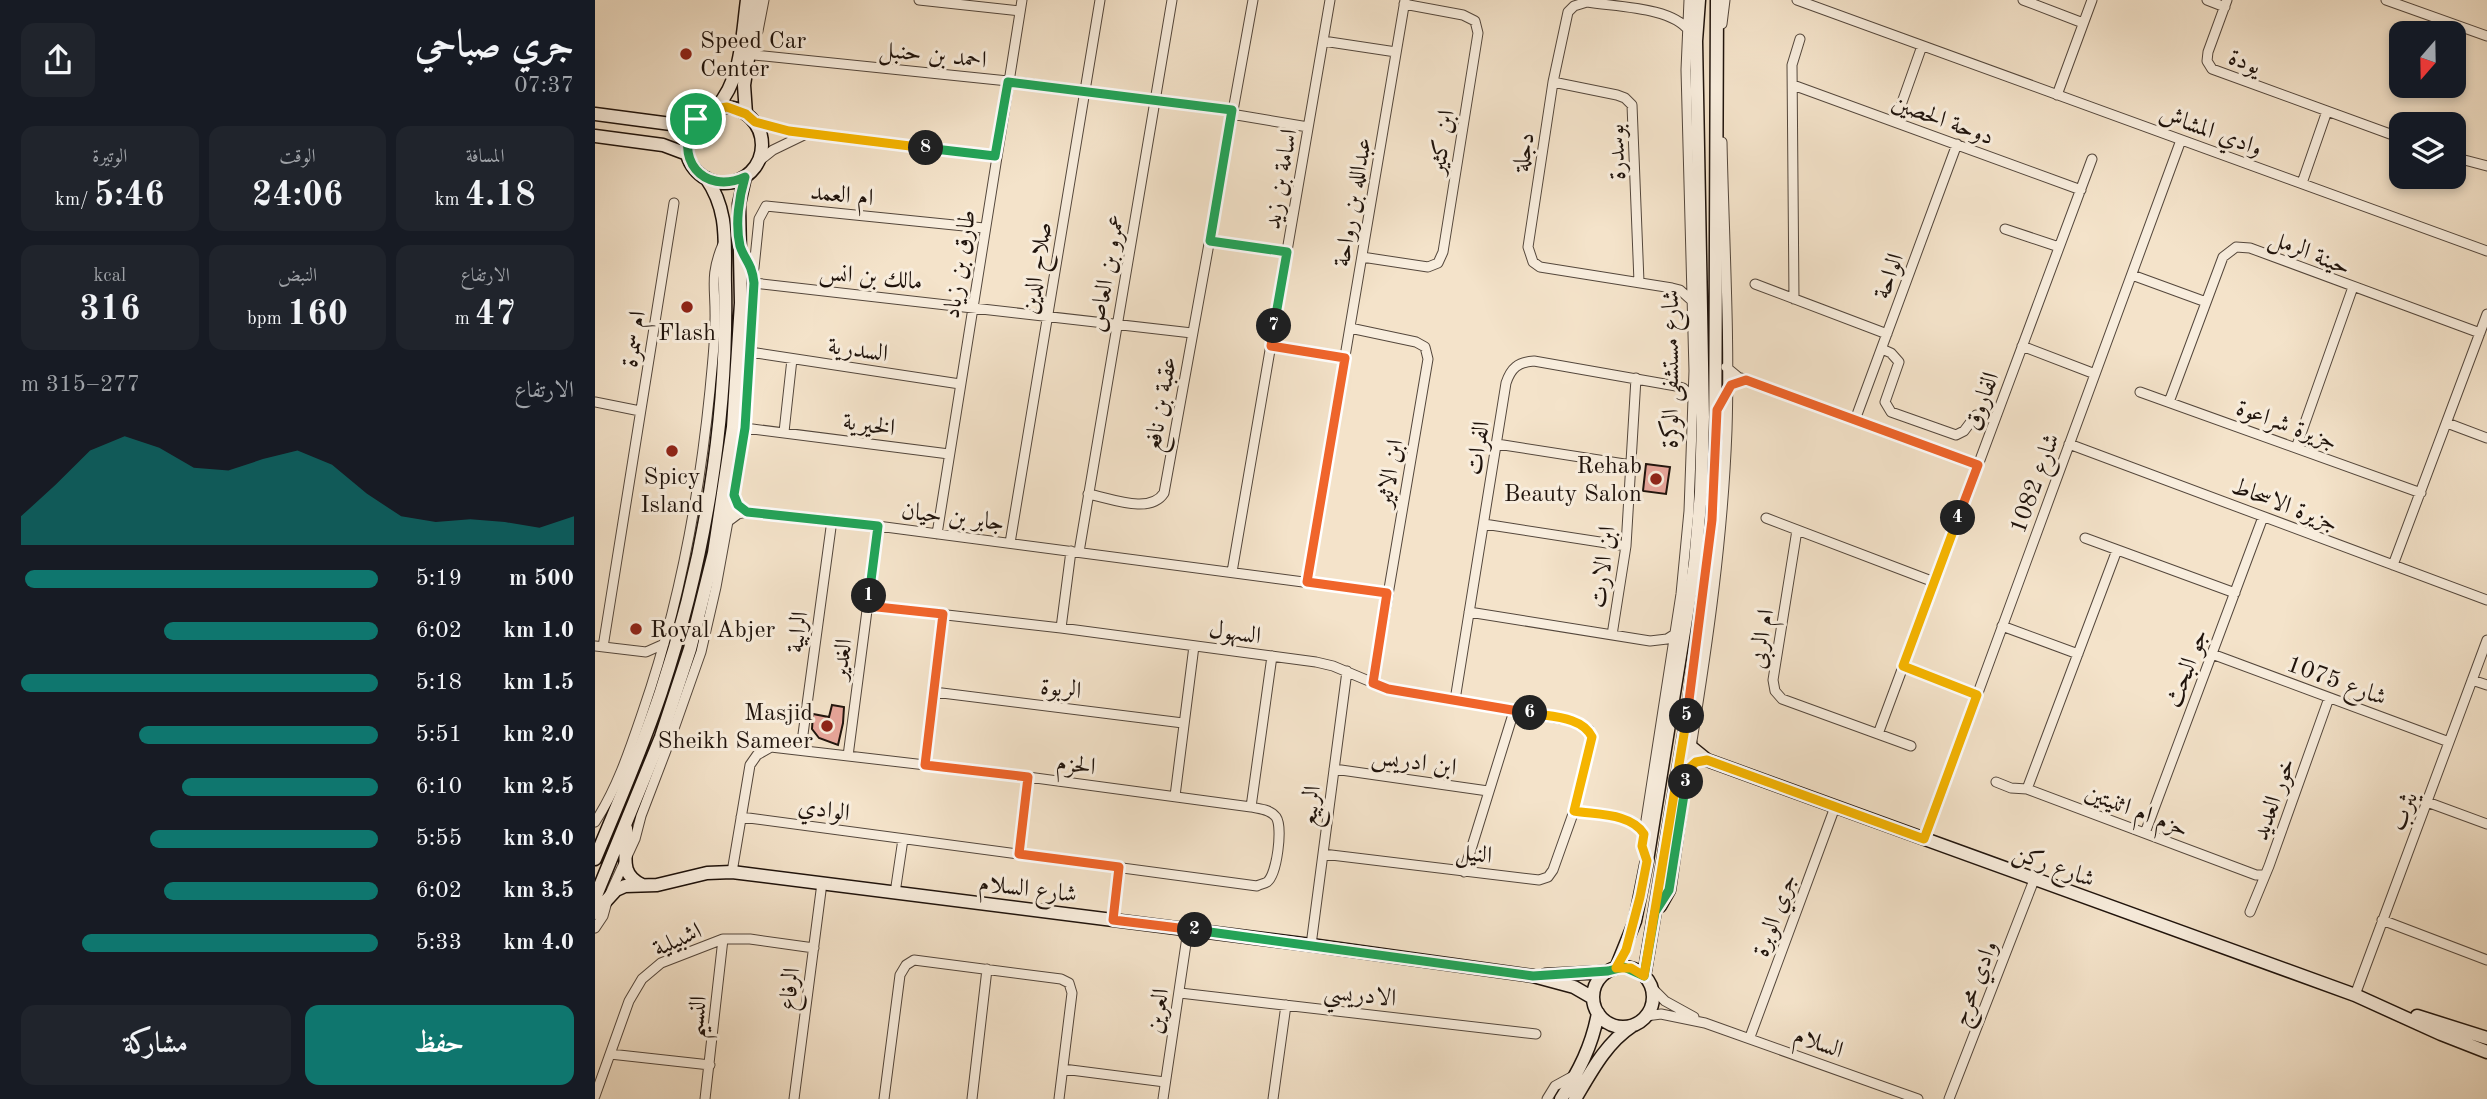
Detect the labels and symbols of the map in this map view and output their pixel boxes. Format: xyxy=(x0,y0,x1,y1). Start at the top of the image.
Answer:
north arrow xyxy=(2389,21,2466,98)
place label: Speed Car Center xyxy=(700,30,807,82)
street label: احمد بن حنبل xyxy=(877,38,988,77)
marker: Speed Car Center xyxy=(678,46,694,62)
street label: يودة xyxy=(2224,46,2265,81)
pin xyxy=(666,89,726,149)
street label: دوحة الحصين xyxy=(1888,91,1997,150)
street label: وادي المشاش xyxy=(2154,102,2265,166)
street label: ابن كثير xyxy=(1425,108,1460,179)
street label: بوسدرة xyxy=(1605,123,1632,180)
street label: اسامة بن زيد xyxy=(1261,127,1303,231)
pin: 8 xyxy=(909,130,943,166)
street label: دجلة xyxy=(1510,131,1540,175)
street label: عبدالله بن رواحة xyxy=(1331,136,1377,269)
street label: ام العمد xyxy=(808,181,875,218)
street label: طارق بن زياد xyxy=(941,208,982,321)
street label: عمرو بن العاص xyxy=(1086,213,1131,334)
street label: صلاح الدين xyxy=(1019,220,1064,317)
street label: حينة الرمل xyxy=(2264,226,2354,284)
street label: الواحة xyxy=(1871,251,1910,303)
street label: مالك بن انس xyxy=(818,261,924,297)
street label: شارع مستشفى الوكرة xyxy=(1657,290,1690,448)
marker: Flash xyxy=(679,299,695,315)
pin: 7 xyxy=(1257,308,1291,344)
street label: ام سمرة xyxy=(619,309,658,370)
place label: Flash xyxy=(658,322,716,346)
street label: السدرية xyxy=(826,335,889,368)
street label: عقبة بن نافع xyxy=(1142,355,1190,455)
street label: الفاروق xyxy=(1961,370,2004,434)
street label: جزيرة شراعوة xyxy=(2232,397,2340,457)
street label: الخيرية xyxy=(841,410,896,442)
street label: الفرات xyxy=(1463,420,1496,477)
street label: شارع 1082 xyxy=(2007,431,2071,539)
street label: ابن الاثير xyxy=(1373,438,1409,512)
marker: Spicy Island xyxy=(664,443,680,459)
place label: Rehab Beauty Salon xyxy=(1504,455,1642,507)
place label: Spicy Island xyxy=(640,466,704,518)
marker: Rehab Beauty Salon xyxy=(1648,471,1664,487)
street label: جزيرة الاسحاط xyxy=(2228,475,2341,537)
street label: جابر بن حيان xyxy=(900,500,1006,536)
pin: 4 xyxy=(1941,500,1975,536)
street label: ابن الارت xyxy=(1587,525,1621,610)
pin: 1 xyxy=(851,578,887,614)
street label: ام الربى xyxy=(1745,608,1786,672)
street label: الرابية xyxy=(783,610,814,655)
street label: السهول xyxy=(1207,618,1262,650)
place label: Royal Abjer xyxy=(650,619,775,643)
marker: Royal Abjer xyxy=(628,621,644,637)
street label: جو البحث xyxy=(2162,626,2215,712)
street label: الغدير xyxy=(828,637,858,684)
street label: شارع 1075 xyxy=(2281,653,2389,717)
street label: الربوة xyxy=(1039,675,1083,705)
pin: 6 xyxy=(1513,696,1548,730)
pin: 5 xyxy=(1669,698,1705,734)
place label: Masjid Sheikh Sameer xyxy=(658,702,813,754)
marker: Masjid Sheikh Sameer xyxy=(819,718,835,734)
street label: ابن ادريس xyxy=(1369,745,1458,783)
street label: الحزم xyxy=(1054,752,1097,787)
street label: خور العديد xyxy=(2249,755,2302,844)
pin: 3 xyxy=(1669,764,1703,800)
street label: حزم ام اثنيتين xyxy=(2079,781,2191,849)
street label: الربيع xyxy=(1297,784,1334,829)
street label: يثرب xyxy=(2387,787,2425,835)
street label: الوادي xyxy=(796,795,851,831)
street label: شارع ركن xyxy=(2007,840,2098,898)
street label: النيل xyxy=(1454,841,1493,872)
street label: جري الوبرة xyxy=(1750,871,1807,962)
street label: شارع السلام xyxy=(976,872,1078,915)
pin: 2 xyxy=(1177,912,1213,948)
street label: اشبيلية xyxy=(650,920,706,962)
street label: وادي محرج xyxy=(1949,938,2010,1032)
street label: الرفاع xyxy=(775,966,811,1013)
street label: الادريسي xyxy=(1322,980,1397,1020)
street label: العرين xyxy=(1144,987,1175,1036)
street label: النسيم xyxy=(684,995,722,1041)
street label: السلام xyxy=(1788,1024,1846,1070)

